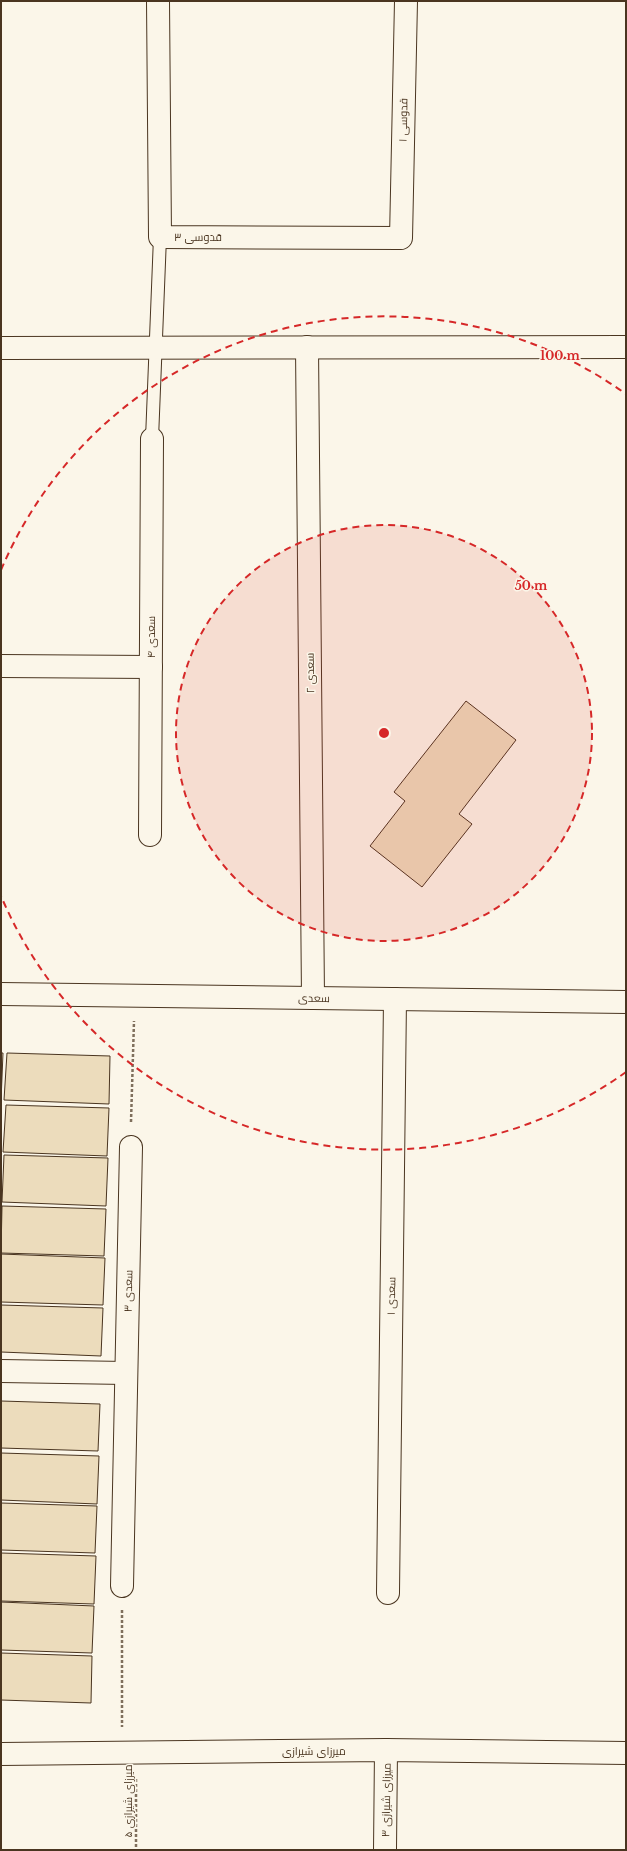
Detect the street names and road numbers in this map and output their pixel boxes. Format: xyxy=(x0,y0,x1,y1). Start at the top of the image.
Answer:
street label: قدوسی ۱ xyxy=(396,98,410,142)
street label: قدوسی ۳ xyxy=(174,230,222,244)
street label: سعدی ۴ xyxy=(144,616,158,658)
street label: سعدی ۲ xyxy=(303,652,317,694)
street label: سعدی xyxy=(298,991,330,1005)
street label: سعدی ۳ xyxy=(121,1270,135,1312)
street label: سعدی ۱ xyxy=(384,1277,398,1315)
street label: میرزای شیرازی xyxy=(282,1744,346,1758)
street label: میرزای شیرازی ۳ xyxy=(378,1763,394,1837)
street label: میرزای شیرازی ۵ xyxy=(121,1765,135,1837)

